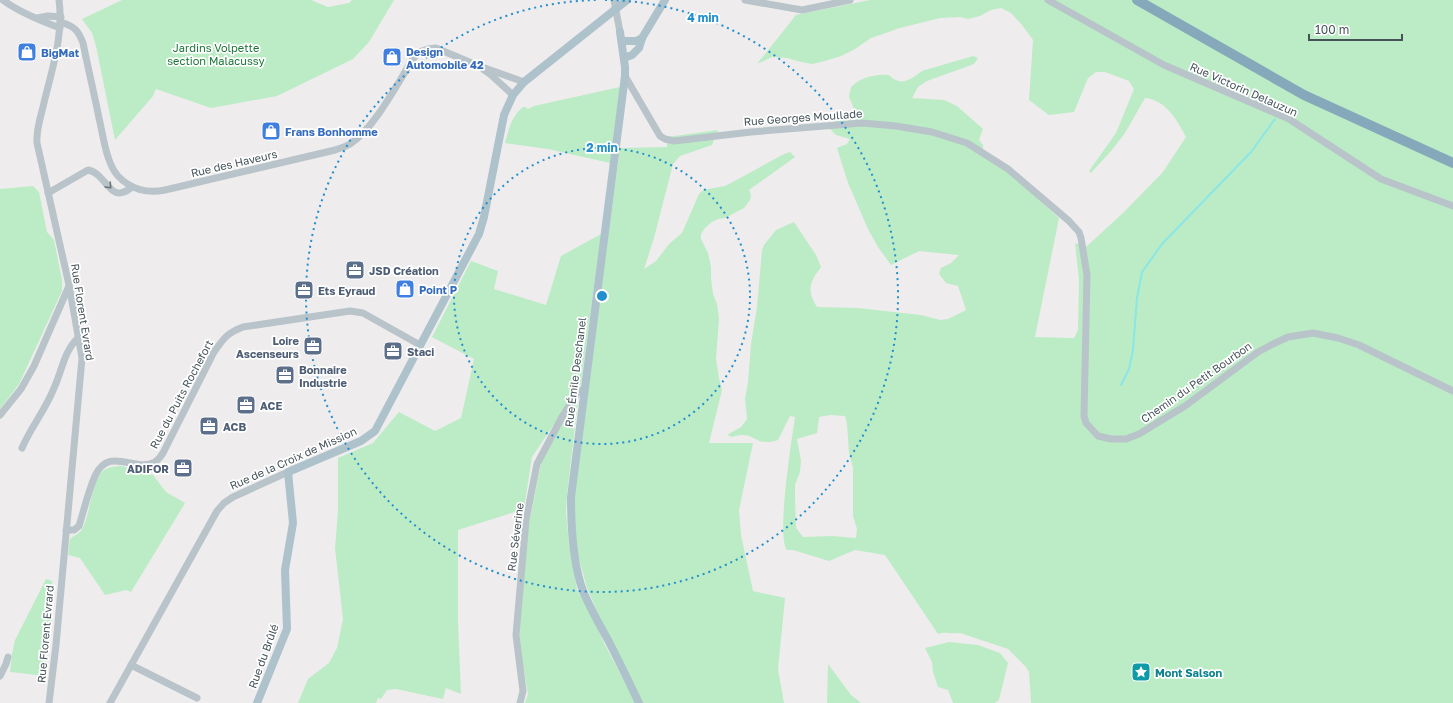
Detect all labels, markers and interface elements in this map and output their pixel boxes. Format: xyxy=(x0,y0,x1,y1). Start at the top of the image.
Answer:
text: 4 min xyxy=(687,10,719,25)
scale bar xyxy=(1309,16,1402,42)
text: 100 m xyxy=(1315,22,1349,37)
shop icon: BigMat xyxy=(16,41,38,63)
park label: Jardins Volpette section Malacussy xyxy=(167,41,265,67)
place label: Design Automobile 42 xyxy=(406,45,484,71)
place label: BigMat xyxy=(41,46,80,59)
shop icon: Design Automobile 42 xyxy=(381,46,403,68)
street label: Rue Victorin Delauzun xyxy=(1188,59,1300,119)
street label: Rue Georges Moullade xyxy=(743,106,863,128)
shop icon: Frans Bonhomme xyxy=(260,120,282,142)
place label: Frans Bonhomme xyxy=(285,125,378,138)
text: 2 min xyxy=(586,140,618,155)
street label: Rue des Haveurs xyxy=(190,147,279,179)
one-way arrow xyxy=(104,181,111,189)
office icon: JSD Création xyxy=(344,259,366,281)
street label: Rue Florent Evrard xyxy=(69,263,97,361)
place label: JSD Création xyxy=(369,264,439,277)
shop icon: Point P xyxy=(394,278,416,300)
office icon: Ets Eyraud xyxy=(293,279,315,301)
place label: Point P xyxy=(419,283,458,296)
place label: Ets Eyraud xyxy=(318,284,376,297)
centre of rings xyxy=(595,289,609,303)
street label: Rue Émile Deschanel xyxy=(562,316,588,428)
place label: Loire Ascenseurs xyxy=(236,334,299,360)
office icon: Loire Ascenseurs xyxy=(302,335,324,357)
street label: Rue du Puits Rochefort xyxy=(147,337,215,451)
street label: Chemin du Petit Bourbon xyxy=(1138,339,1254,425)
office icon: Staci xyxy=(382,340,404,362)
place label: Staci xyxy=(407,345,434,358)
place label: Bonnaire Industrie xyxy=(299,363,348,389)
office icon: Bonnaire Industrie xyxy=(274,364,296,386)
office icon: ACE xyxy=(235,394,257,416)
place label: ACE xyxy=(260,399,282,412)
office icon: ACB xyxy=(198,415,220,437)
place label: ACB xyxy=(223,420,246,433)
street label: Rue de la Croix de Mission xyxy=(227,424,359,492)
office icon: ADIFOR xyxy=(172,457,194,479)
place label: ADIFOR xyxy=(127,462,169,475)
street label: Rue Séverine xyxy=(504,502,526,572)
street label: Rue Florent Evrard xyxy=(34,585,56,683)
street label: Rue du Brûlé xyxy=(245,622,281,690)
place icon: Mont Salson xyxy=(1130,661,1152,683)
place label: Mont Salson xyxy=(1155,666,1222,679)

